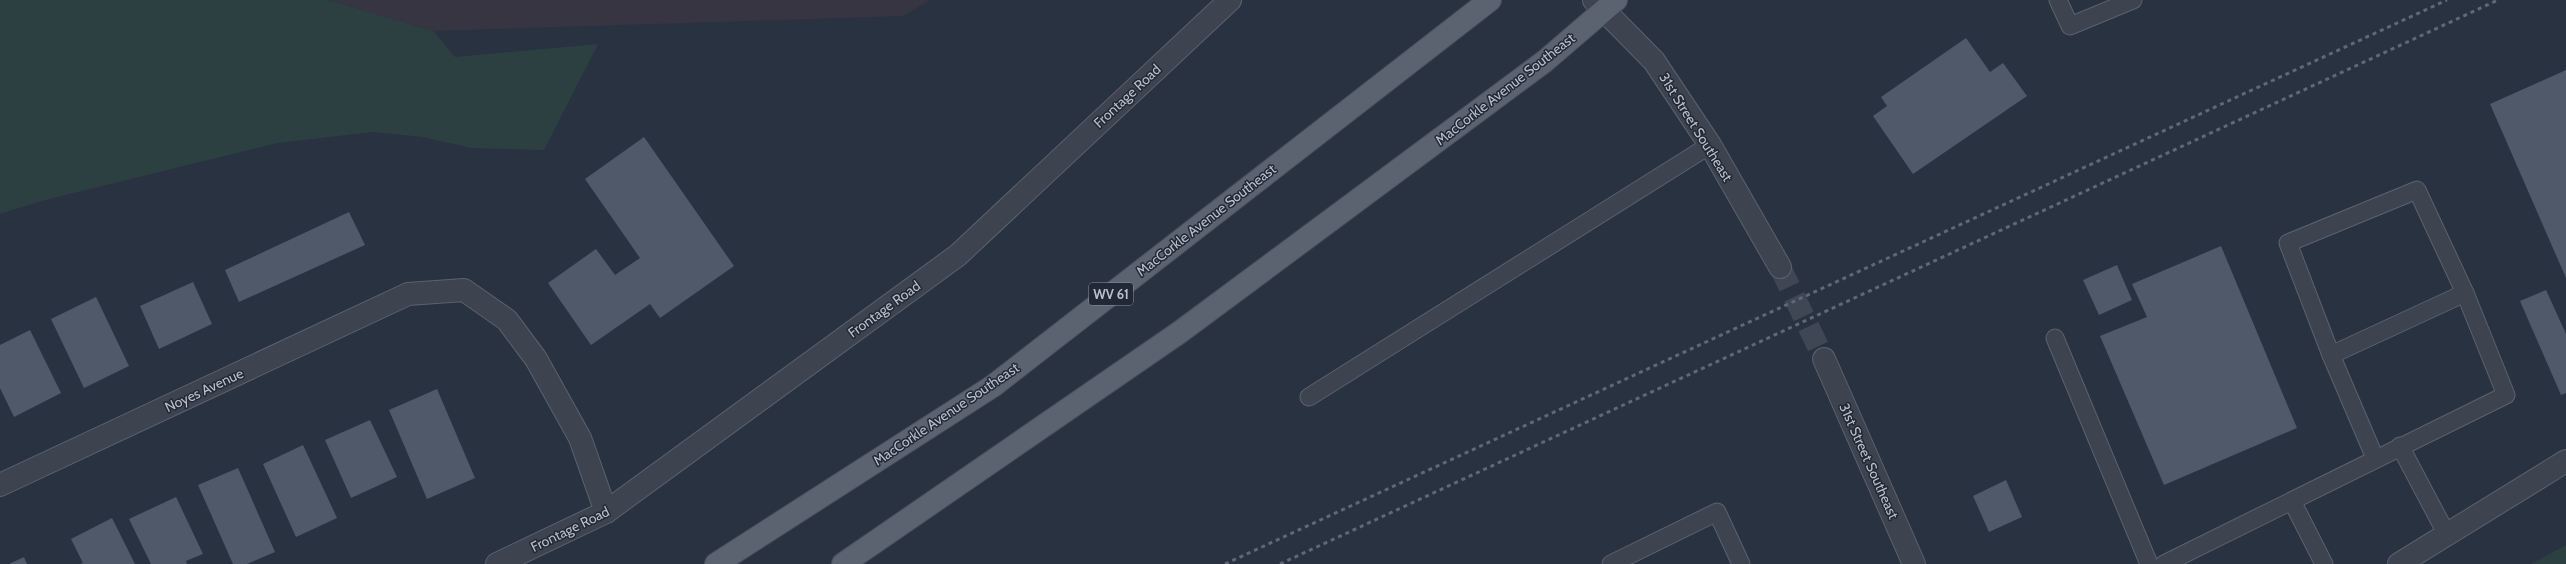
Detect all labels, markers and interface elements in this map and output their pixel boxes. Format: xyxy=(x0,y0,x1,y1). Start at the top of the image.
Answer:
street label: MacCorkle Avenue Southeast xyxy=(1432,29,1579,149)
street label: Frontage Road xyxy=(1090,60,1164,132)
street label: 31st Street Southeast xyxy=(1655,69,1737,185)
street label: MacCorkle Avenue Southeast xyxy=(1133,160,1280,280)
street label: Frontage Road xyxy=(844,277,924,341)
road number: WV 61 xyxy=(1089,283,1133,305)
street label: MacCorkle Avenue Southeast xyxy=(870,358,1023,470)
street label: Noyes Avenue xyxy=(162,364,246,416)
street label: 31st Street Southeast xyxy=(1835,400,1903,522)
street label: Frontage Road xyxy=(528,502,612,556)

